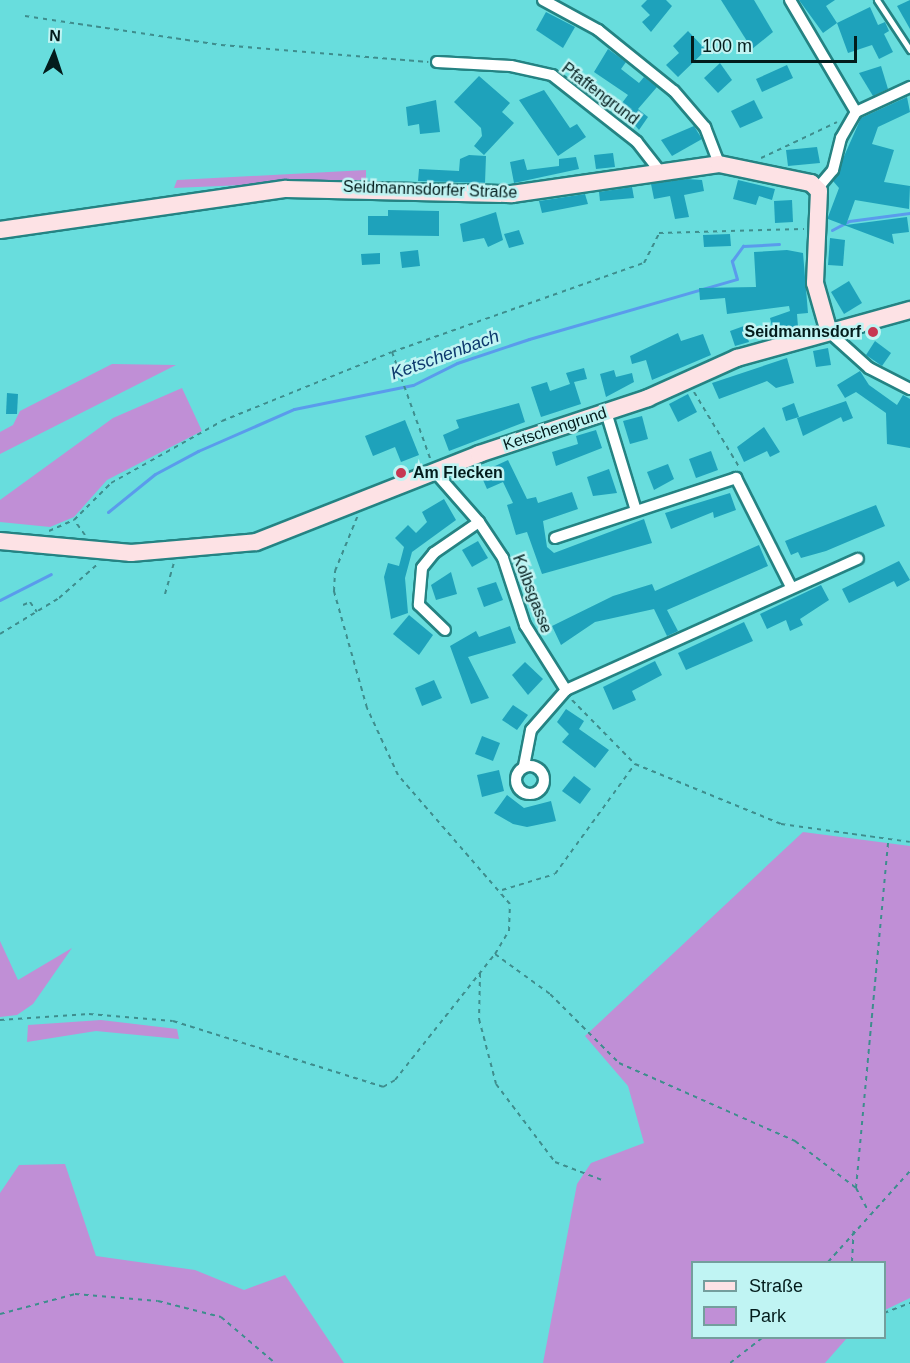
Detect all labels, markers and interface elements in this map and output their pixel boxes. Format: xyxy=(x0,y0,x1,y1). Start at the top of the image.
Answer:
north arrow xyxy=(24,24,84,84)
scale bar xyxy=(694,24,860,62)
text: N xyxy=(49,27,61,44)
text: 100 m xyxy=(702,36,752,56)
street label: Pfaffengrund xyxy=(558,59,642,129)
street label: Seidmannsdorfer Straße xyxy=(343,177,517,203)
place label: Seidmannsdorf xyxy=(745,322,861,342)
water label: Ketschenbach xyxy=(388,325,502,385)
marker: Seidmannsdorf xyxy=(866,325,880,339)
street label: Ketschengrund xyxy=(501,403,609,455)
place label: Am Flecken xyxy=(413,463,503,483)
marker: Am Flecken xyxy=(394,466,408,480)
street label: Kolbsgasse xyxy=(508,552,556,636)
legend xyxy=(691,1261,886,1339)
text: Straße xyxy=(749,1276,803,1296)
text: Park xyxy=(749,1306,786,1326)

